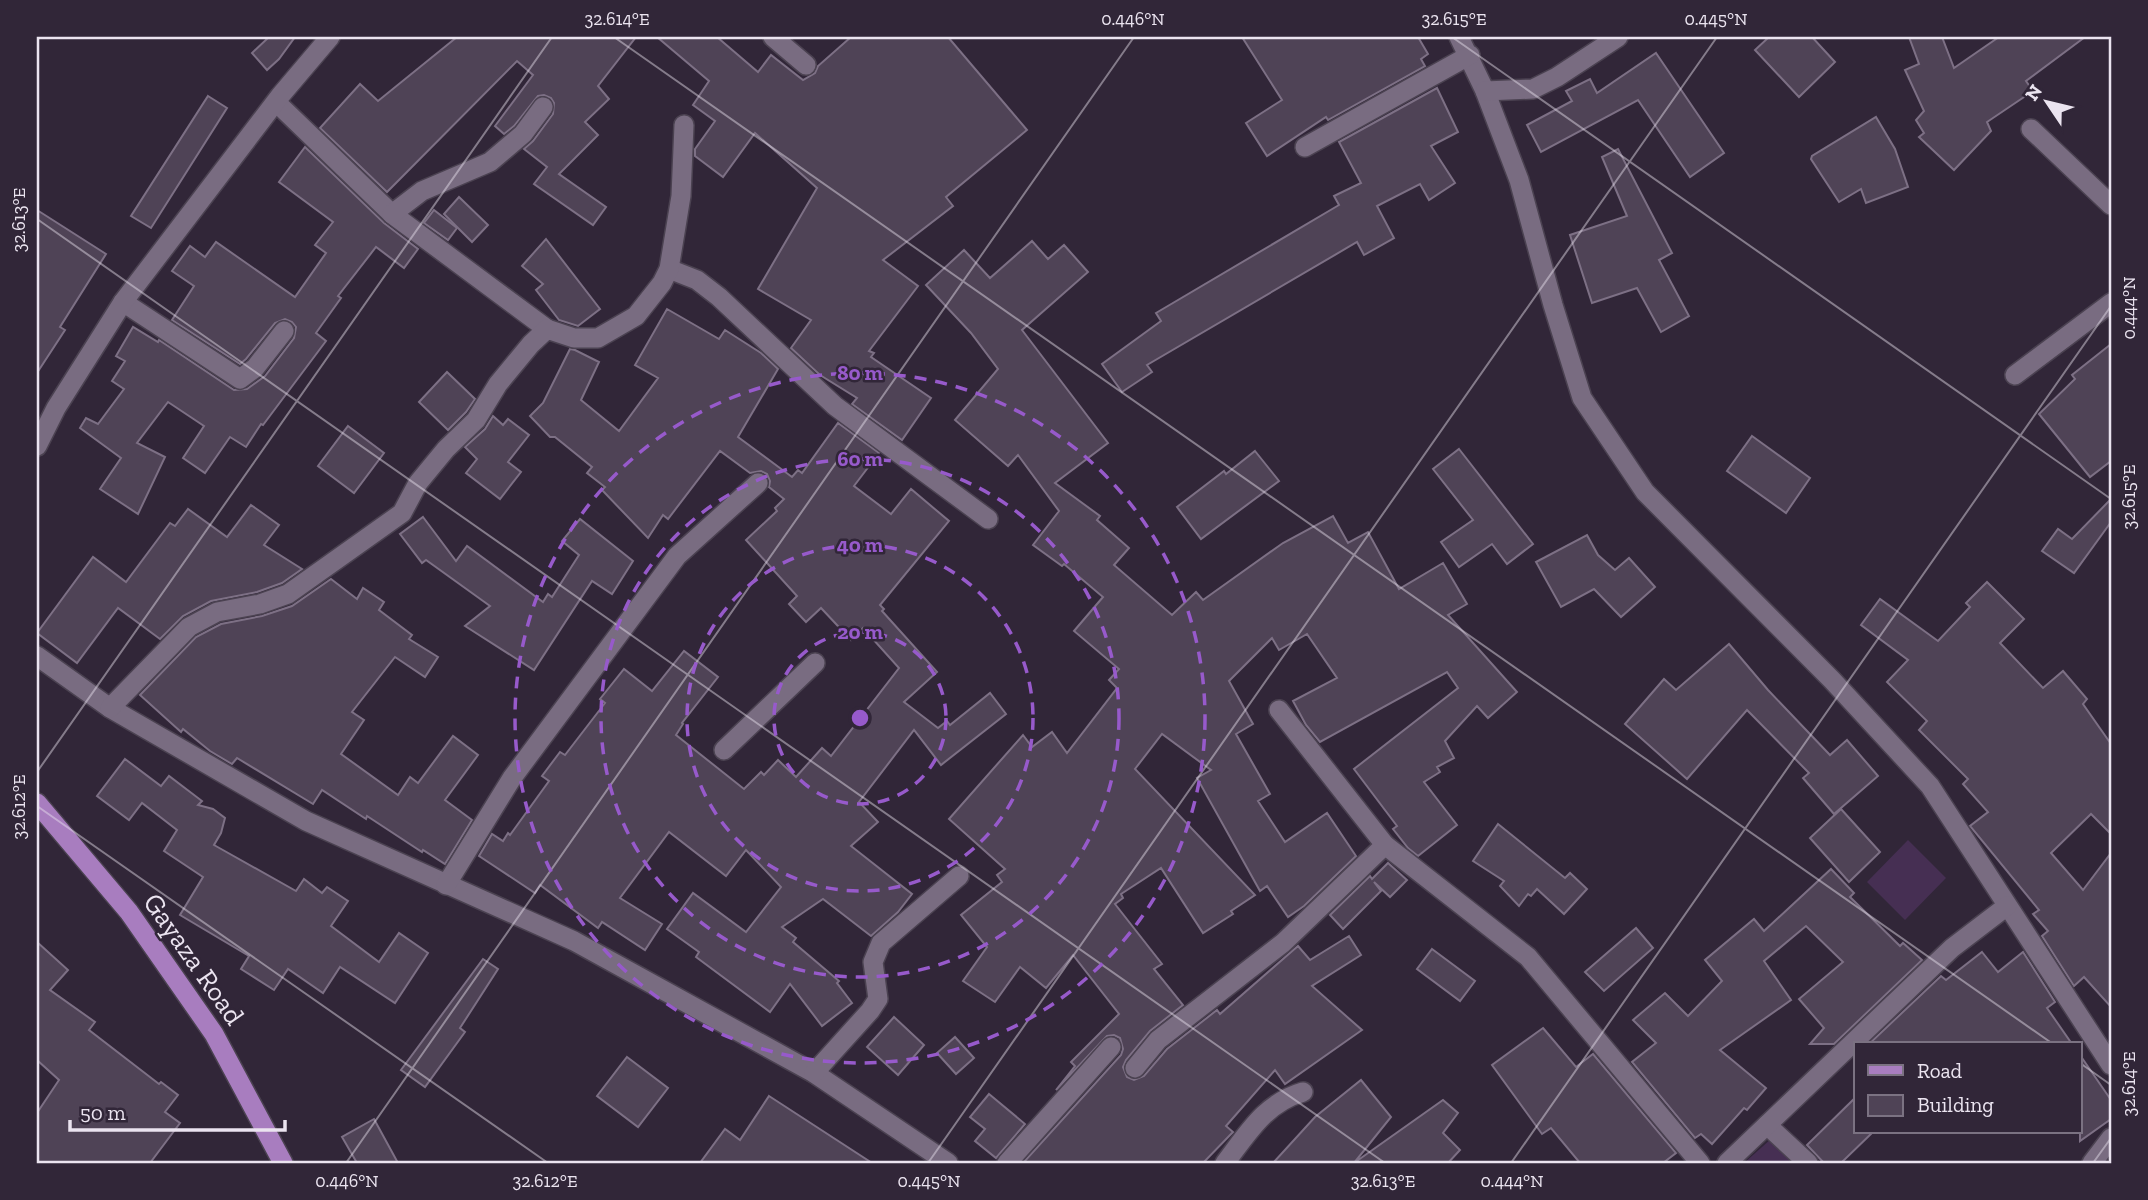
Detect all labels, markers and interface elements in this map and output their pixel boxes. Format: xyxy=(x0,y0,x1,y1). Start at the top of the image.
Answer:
text: 32.614°E xyxy=(584,8,650,30)
text: 0.446°N xyxy=(1101,8,1165,30)
text: 32.615°E xyxy=(1422,8,1486,30)
text: 0.445°N xyxy=(1685,8,1747,30)
north arrow xyxy=(2011,66,2082,136)
text: N xyxy=(2020,80,2047,105)
text: 32.613°E xyxy=(8,188,30,252)
text: 0.444°N xyxy=(2118,276,2140,340)
text: 80 m xyxy=(837,360,883,385)
text: 60 m xyxy=(837,446,883,471)
text: 32.615°E xyxy=(2118,465,2140,529)
text: 40 m xyxy=(837,532,884,557)
text: 20 m xyxy=(837,619,883,644)
centre of rings xyxy=(848,706,872,730)
text: 32.612°E xyxy=(8,775,30,840)
street label: Gayaza Road xyxy=(137,887,251,1031)
legend xyxy=(1854,1042,2082,1134)
text: 32.614°E xyxy=(2118,1051,2140,1117)
text: Road xyxy=(1917,1058,1963,1083)
scale bar xyxy=(70,1088,285,1132)
text: Building xyxy=(1917,1092,1994,1117)
text: 50 m xyxy=(80,1100,126,1125)
text: 0.446°N xyxy=(315,1170,379,1192)
text: 32.612°E xyxy=(513,1170,578,1192)
text: 0.445°N xyxy=(898,1170,960,1192)
text: 32.613°E xyxy=(1351,1170,1415,1192)
text: 0.444°N xyxy=(1480,1170,1544,1192)

